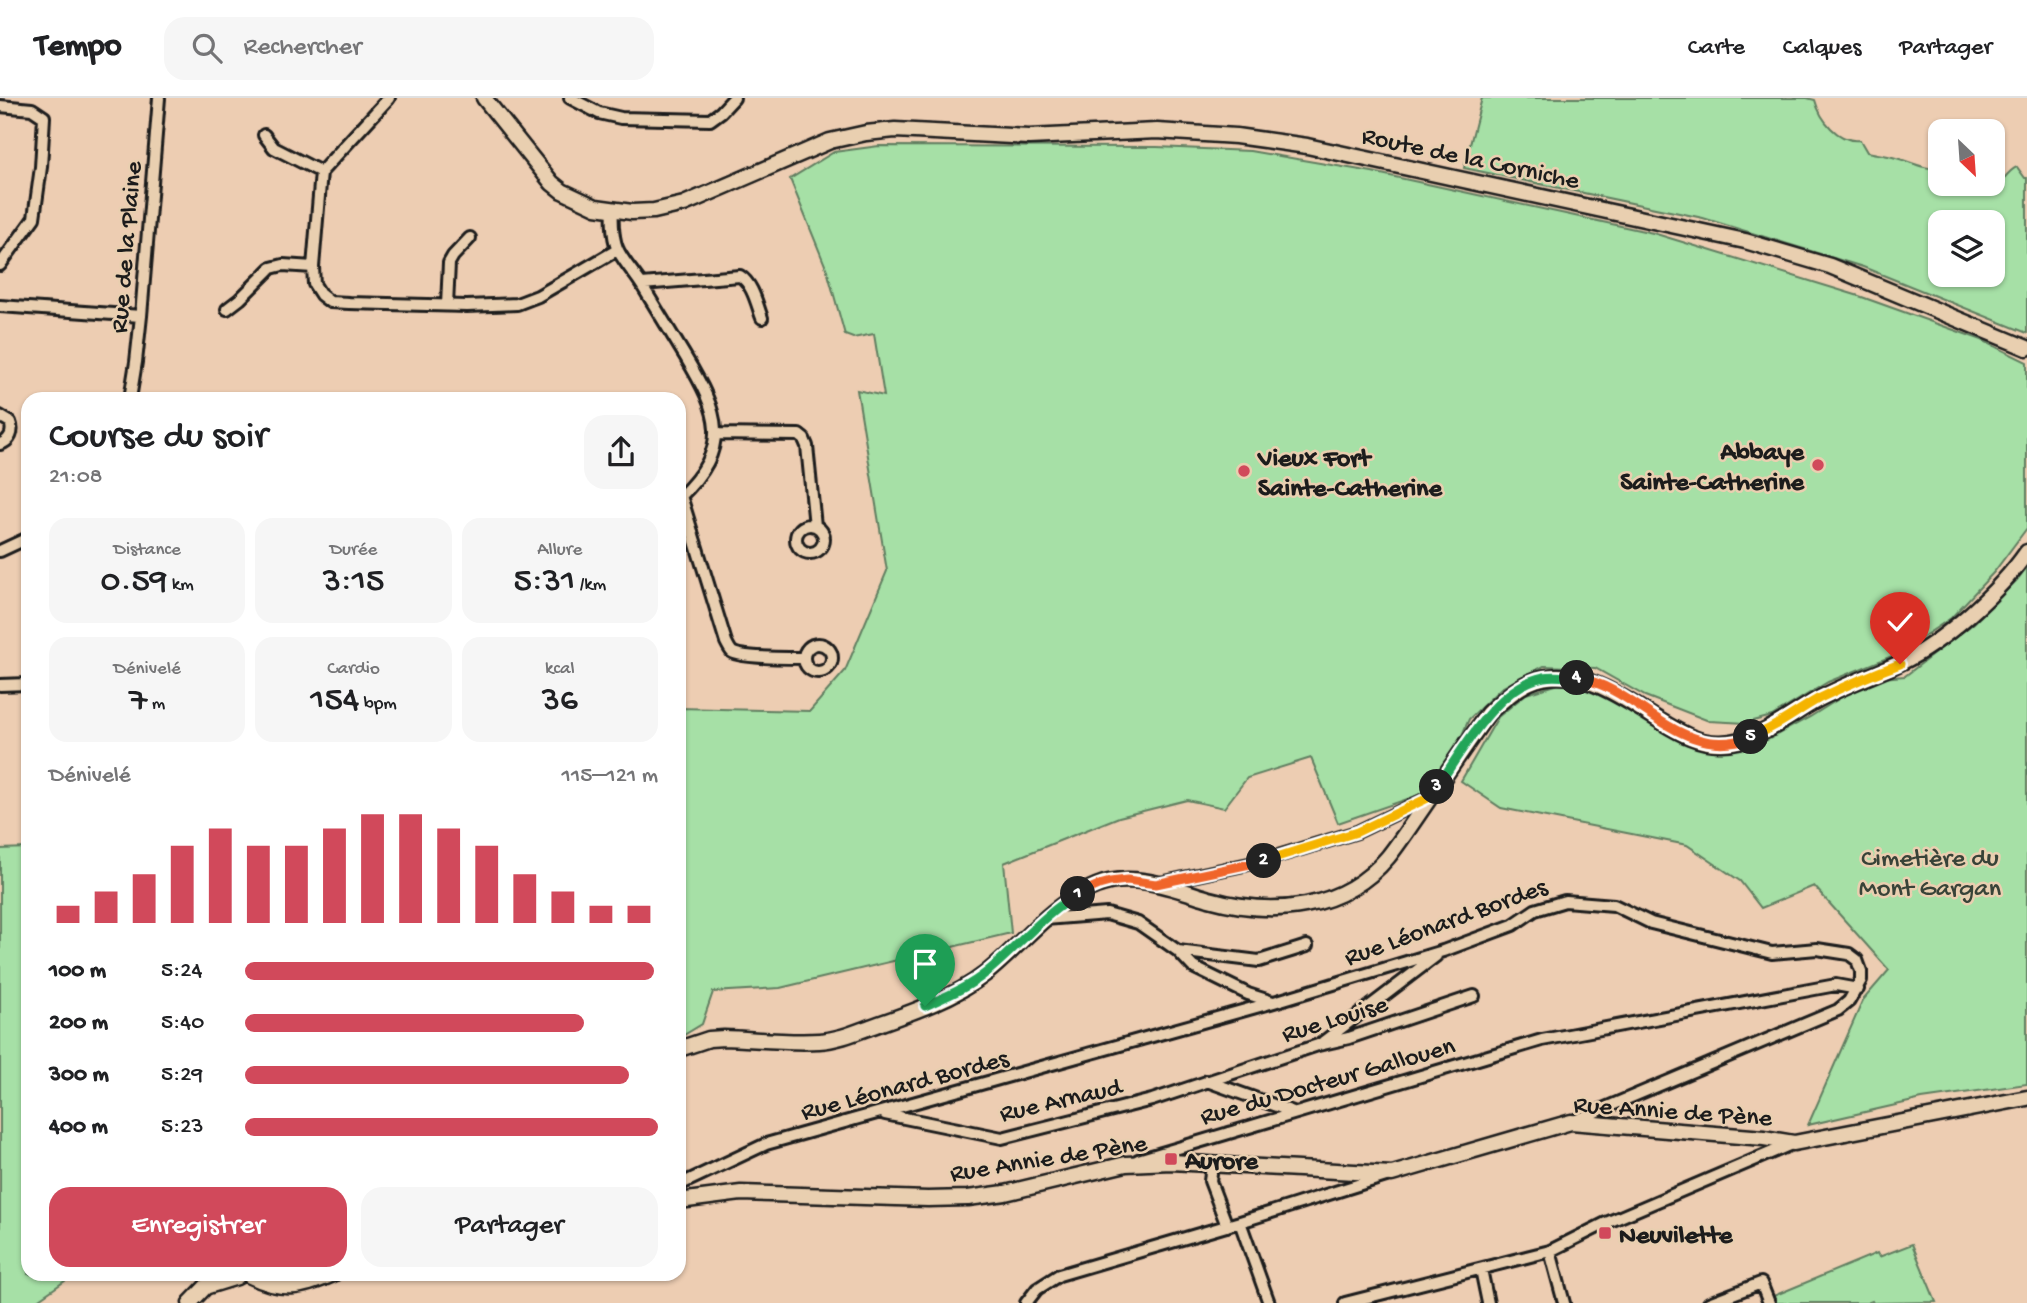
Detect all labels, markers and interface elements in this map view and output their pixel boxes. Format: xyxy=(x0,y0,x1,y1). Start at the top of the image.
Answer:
search box xyxy=(164,17,654,80)
text: Tempo xyxy=(35,29,122,67)
icon: search xyxy=(188,29,226,67)
text: Rechercher xyxy=(244,33,361,64)
text: Carte xyxy=(1688,34,1745,63)
text: Calques xyxy=(1783,34,1861,63)
text: Partager xyxy=(1899,34,1992,63)
north arrow xyxy=(1928,119,2006,196)
map controls xyxy=(1928,119,2005,287)
street label: Route de la Corniche xyxy=(1358,122,1582,199)
street label: Rue de la Plaine xyxy=(106,160,151,335)
button: layers xyxy=(1928,210,2005,287)
button: share xyxy=(584,415,658,489)
text: Course du soir xyxy=(49,416,268,460)
place label: Abbaye Sainte-Catherine xyxy=(1620,439,1806,500)
place label: Vieux Fort Sainte-Catherine xyxy=(1257,445,1443,506)
marker: Abbaye Sainte-Catherine xyxy=(1810,457,1826,473)
marker: Vieux Fort Sainte-Catherine xyxy=(1236,463,1252,479)
text: 21:08 xyxy=(49,464,102,491)
text: Distance xyxy=(114,539,181,562)
text: Durée xyxy=(330,539,377,562)
text: Allure xyxy=(537,539,582,562)
text: 0.59 xyxy=(101,562,167,603)
text: 3:15 xyxy=(323,562,384,603)
text: 5:31 xyxy=(513,562,575,603)
text: km xyxy=(167,574,194,597)
text: /km xyxy=(575,574,606,597)
pin xyxy=(1870,592,1930,664)
icon: check xyxy=(1881,603,1919,641)
text: Dénivelé xyxy=(113,658,181,681)
text: Cardio xyxy=(327,658,380,681)
text: kcal xyxy=(545,658,575,681)
pin: 4 xyxy=(1560,660,1594,696)
text: 4 xyxy=(1572,666,1581,689)
text: 7 xyxy=(129,681,147,722)
text: 154 xyxy=(310,681,359,722)
text: 36 xyxy=(542,681,578,722)
text: m xyxy=(147,693,165,716)
text: bpm xyxy=(359,693,397,716)
pin: 5 xyxy=(1734,720,1768,754)
text: 5 xyxy=(1746,725,1756,748)
text: Dénivelé xyxy=(49,763,131,790)
text: 115–121 m xyxy=(562,763,658,790)
pin: 3 xyxy=(1420,770,1454,804)
text: 3 xyxy=(1432,775,1441,798)
pin: 2 xyxy=(1246,844,1282,878)
park label: Cimetière du Mont Gargan xyxy=(1859,845,2002,906)
text: 2 xyxy=(1259,849,1268,872)
street label: Rue Léonard Bordes xyxy=(1341,873,1553,975)
pin: 1 xyxy=(1060,876,1096,912)
text: 1 xyxy=(1074,882,1081,905)
pin xyxy=(895,934,955,1006)
icon: arrive xyxy=(906,945,944,983)
text: 100 m xyxy=(49,958,106,985)
text: 5:24 xyxy=(161,958,202,985)
street label: Rue Louise xyxy=(1279,990,1393,1052)
text: 200 m xyxy=(49,1010,108,1037)
text: 5:40 xyxy=(161,1010,204,1037)
street label: Rue du Docteur Gallouen xyxy=(1197,1032,1460,1135)
street label: Rue Léonard Bordes xyxy=(798,1044,1014,1130)
text: 300 m xyxy=(49,1062,109,1089)
text: 5:29 xyxy=(161,1062,203,1089)
street label: Rue Arnaud xyxy=(997,1073,1127,1131)
street label: Rue Annie de Pène xyxy=(1572,1091,1774,1136)
text: 400 m xyxy=(49,1114,108,1141)
text: 5:23 xyxy=(161,1114,204,1141)
street label: Rue Annie de Pène xyxy=(948,1129,1150,1191)
place label: Aurore xyxy=(1184,1148,1259,1179)
marker: Aurore xyxy=(1163,1151,1179,1167)
button: Enregistrer xyxy=(49,1187,347,1267)
button: Partager xyxy=(361,1187,658,1267)
place label: Neuvilette xyxy=(1619,1222,1734,1253)
marker: Neuvilette xyxy=(1597,1225,1613,1241)

